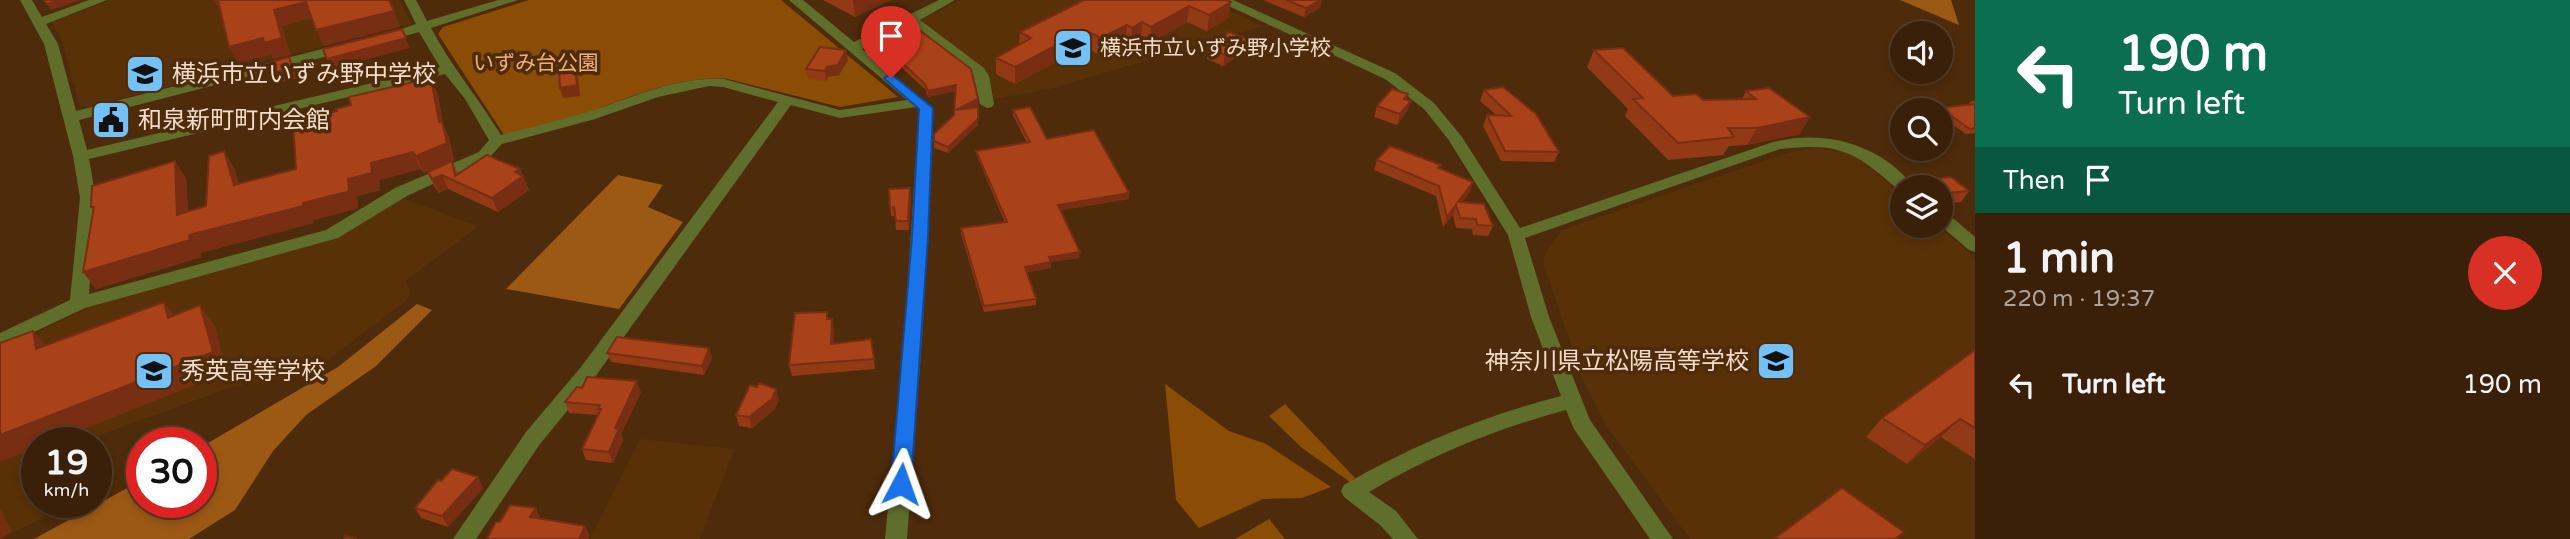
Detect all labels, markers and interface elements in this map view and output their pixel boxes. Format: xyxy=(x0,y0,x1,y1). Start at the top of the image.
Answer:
pin xyxy=(861,6,921,78)
icon: arrive xyxy=(872,17,910,55)
map controls xyxy=(1890,21,1953,238)
button: sound xyxy=(1890,21,1953,84)
text: 190 m xyxy=(2118,25,2268,84)
school or university icon: 横浜市立いずみ野小学校 xyxy=(1052,27,1094,69)
icon: left xyxy=(2003,28,2094,119)
place label: 横浜市立いずみ野小学校 xyxy=(1100,36,1331,61)
park label: いずみ台公園 xyxy=(473,51,599,76)
school or university icon: 横浜市立いずみ野中学校 xyxy=(124,53,166,95)
place label: 横浜市立いずみ野中学校 xyxy=(172,60,436,89)
text: Turn left xyxy=(2118,85,2245,123)
button: search xyxy=(1890,98,1953,161)
public building icon: 和泉新町町内会館 xyxy=(90,99,132,141)
place label: 和泉新町町内会館 xyxy=(138,106,330,135)
icon: arrive xyxy=(2079,161,2117,199)
text: Then xyxy=(2003,165,2065,196)
button: layers xyxy=(1890,175,1953,238)
text: 1 min xyxy=(2003,233,2115,284)
button: close xyxy=(2468,236,2542,310)
text: 220 m · 19:37 xyxy=(2003,285,2155,313)
school or university icon: 神奈川県立松陽高等学校 xyxy=(1755,340,1797,382)
place label: 神奈川県立松陽高等学校 xyxy=(1485,347,1749,376)
school or university icon: 秀英高等学校 xyxy=(133,350,175,392)
place label: 秀英高等学校 xyxy=(181,357,325,386)
icon: left xyxy=(2003,366,2041,404)
text: Turn left xyxy=(2062,369,2165,400)
text: 190 m xyxy=(2462,369,2542,400)
speed limit sign: 30 xyxy=(126,427,217,518)
text: 19 xyxy=(45,442,88,484)
position arrow xyxy=(864,447,938,521)
text: km/h xyxy=(44,479,89,501)

